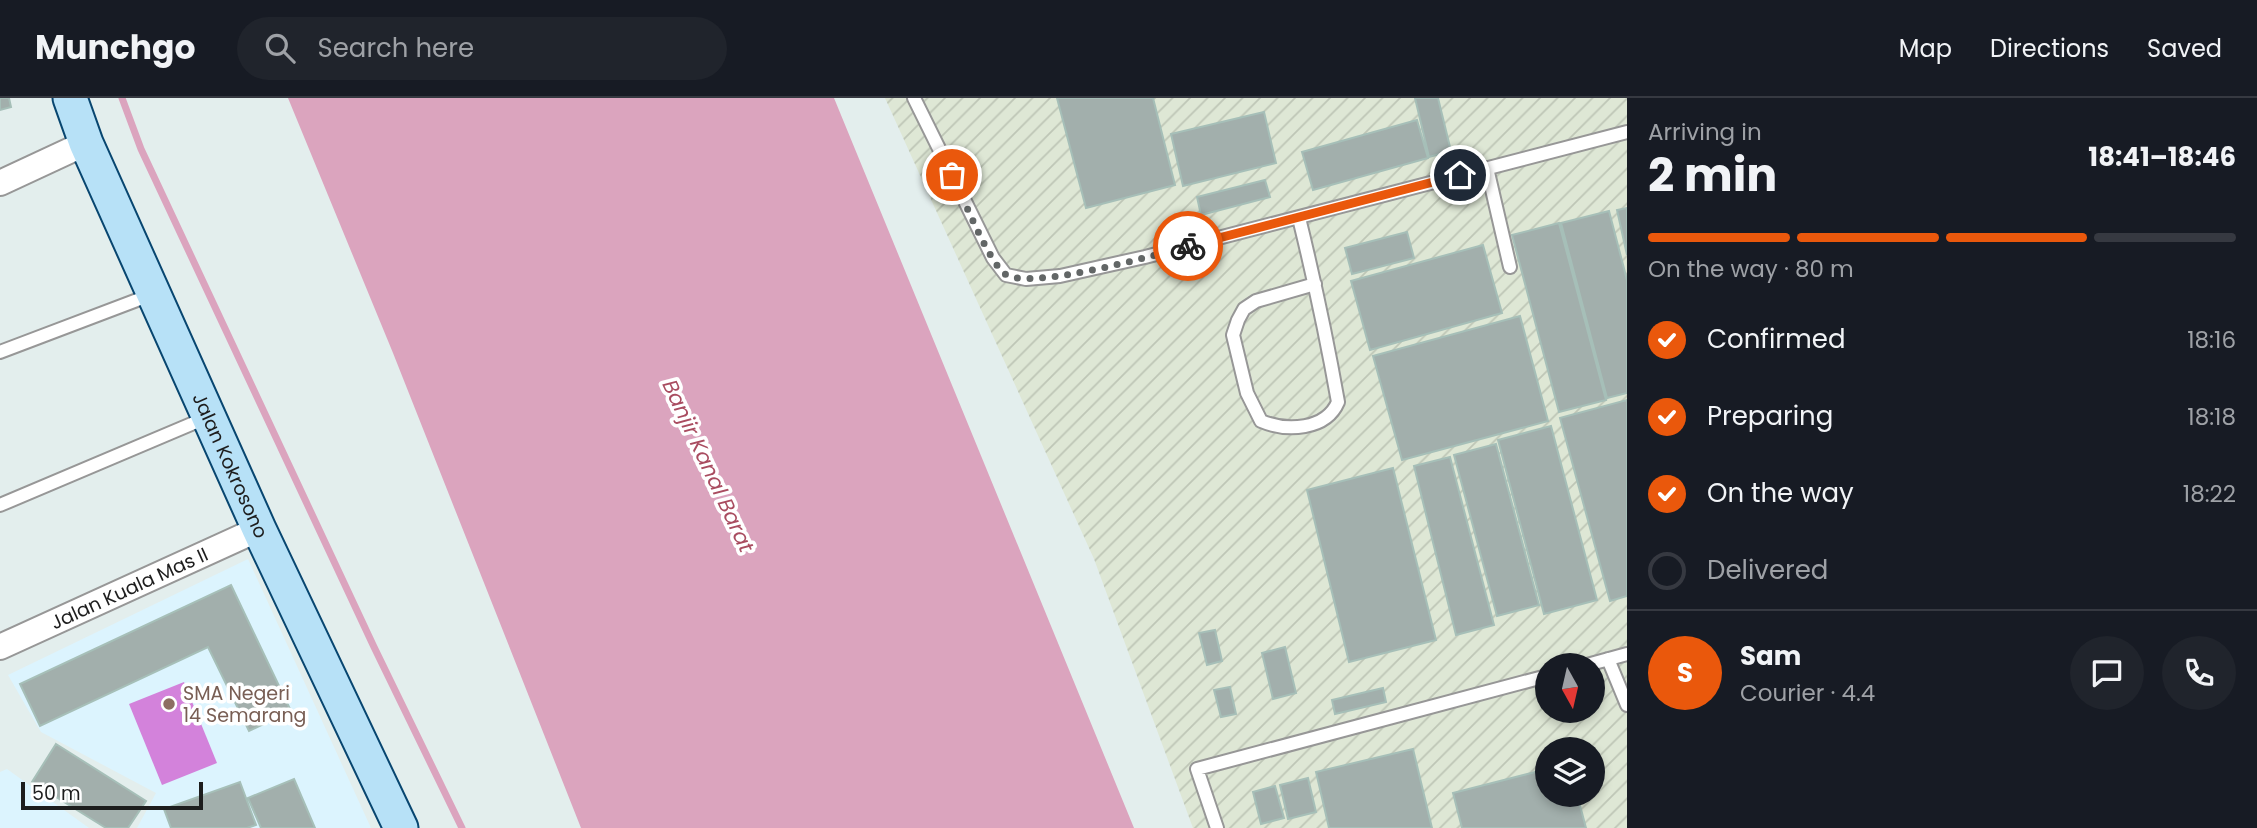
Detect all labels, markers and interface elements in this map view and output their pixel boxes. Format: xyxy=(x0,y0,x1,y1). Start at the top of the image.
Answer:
search box xyxy=(237,17,727,80)
text: Munchgo xyxy=(35,24,195,71)
icon: search xyxy=(261,29,299,67)
text: Search here xyxy=(317,30,474,66)
text: Map xyxy=(1899,32,1952,65)
text: Directions xyxy=(1990,32,2109,65)
text: Saved xyxy=(2147,32,2222,65)
text: Arriving in xyxy=(1648,116,1762,148)
text: 18:41–18:46 xyxy=(2088,139,2236,175)
text: 2 min xyxy=(1648,143,1777,207)
pin xyxy=(922,145,982,205)
pin xyxy=(1430,145,1490,205)
icon: bag xyxy=(933,156,971,194)
icon: home xyxy=(1441,156,1479,194)
courier xyxy=(1153,211,1223,281)
icon: bike xyxy=(1169,227,1207,265)
text: On the way · 80 m xyxy=(1648,253,1854,285)
icon: check xyxy=(1648,321,1686,359)
text: Confirmed xyxy=(1707,321,1845,357)
text: 18:16 xyxy=(2187,324,2236,356)
water label: Banjir Kanal Barat xyxy=(656,375,761,557)
street label: Jalan Kokrosono xyxy=(186,388,274,543)
icon: check xyxy=(1648,398,1686,436)
text: Preparing xyxy=(1707,398,1833,434)
text: 18:18 xyxy=(2187,401,2236,433)
icon: check xyxy=(1648,475,1686,513)
text: On the way xyxy=(1707,475,1854,511)
text: 18:22 xyxy=(2183,478,2236,510)
street label: Jalan Kuala Mas II xyxy=(46,541,213,636)
text: Delivered xyxy=(1707,552,1828,588)
button: chat xyxy=(2070,636,2144,710)
button: phone xyxy=(2162,636,2236,710)
text: Sam xyxy=(1740,638,1801,674)
north arrow xyxy=(1535,653,1605,723)
map controls xyxy=(1535,653,1605,807)
text: S xyxy=(1677,655,1693,691)
text: Courier · 4.4 xyxy=(1740,677,1875,709)
place label: SMA Negeri 14 Semarang xyxy=(183,680,306,729)
marker: SMA Negeri 14 Semarang xyxy=(161,696,177,712)
button: layers xyxy=(1535,737,1605,807)
scale bar xyxy=(21,779,203,811)
text: 50 m xyxy=(32,780,81,807)

